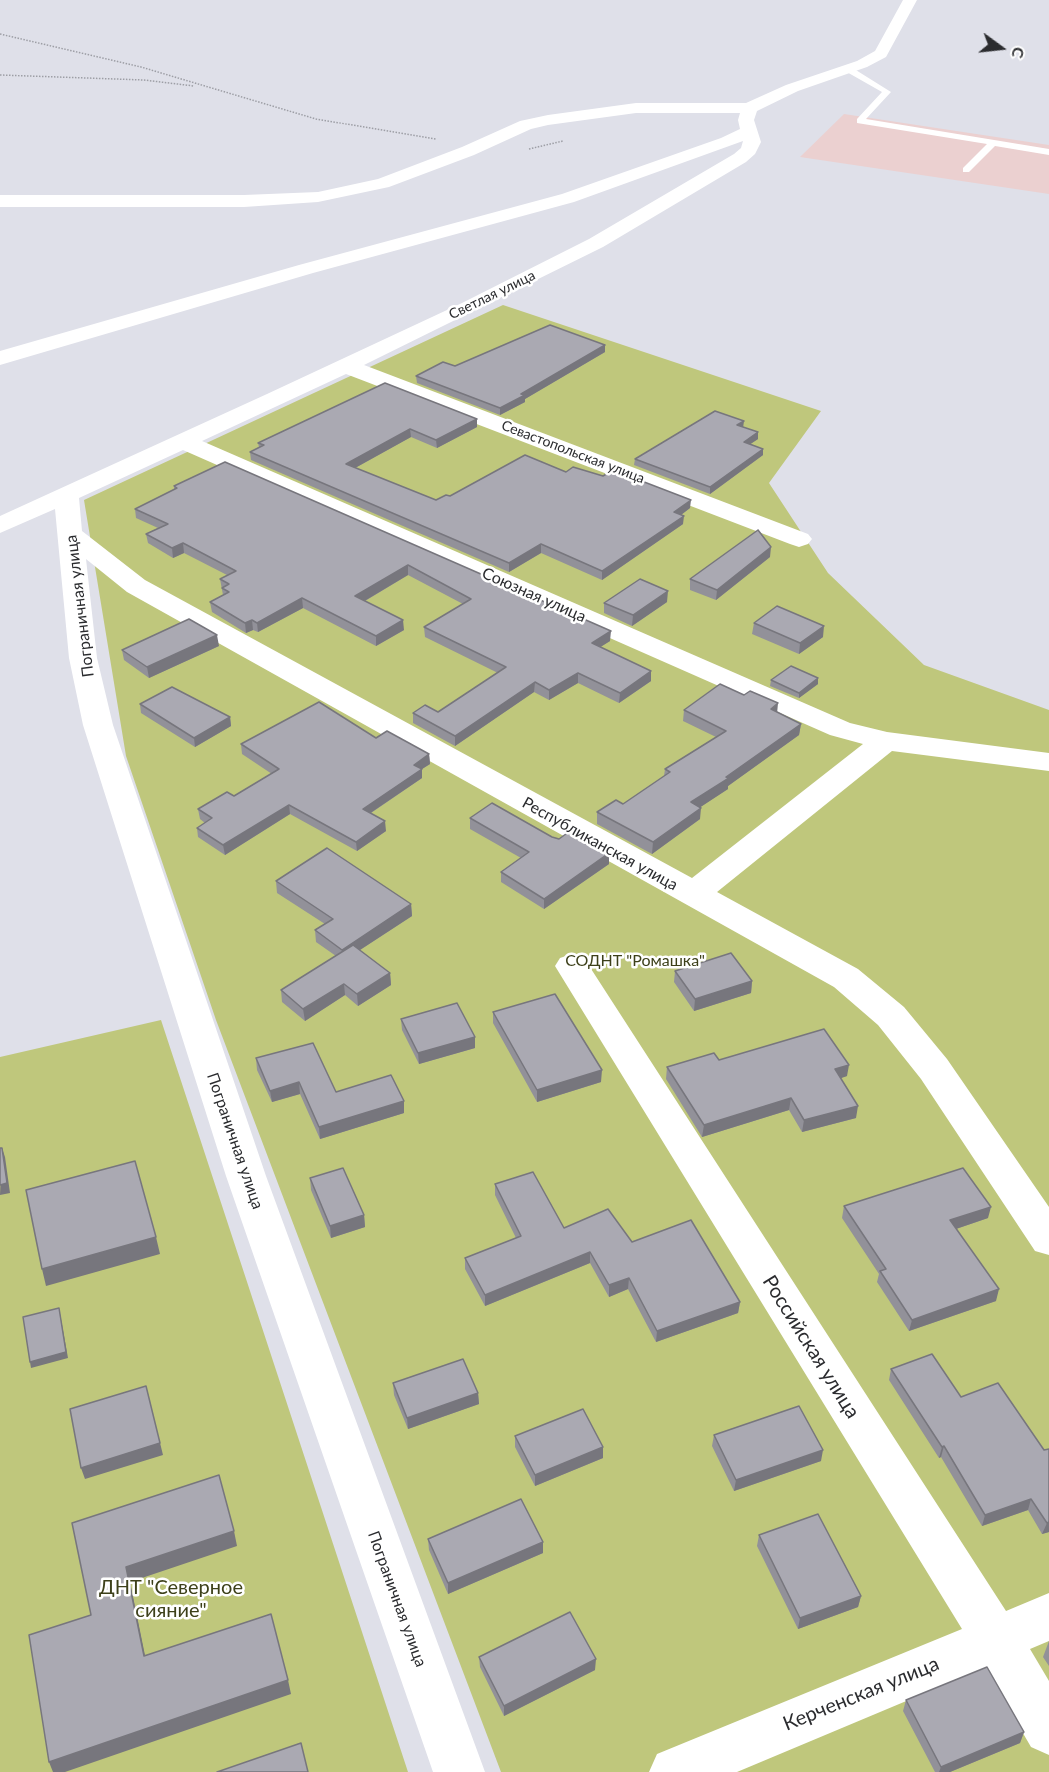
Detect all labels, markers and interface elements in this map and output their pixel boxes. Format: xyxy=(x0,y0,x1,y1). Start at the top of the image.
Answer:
north arrow xyxy=(971,18,1031,78)
text: С xyxy=(1008,45,1029,60)
street label: Светлая улица xyxy=(446,267,538,323)
street label: Севастопольская улица xyxy=(499,417,647,487)
street label: Пограничная улица xyxy=(62,534,98,678)
street label: Союзная улица xyxy=(479,563,589,627)
street label: Республиканская улица xyxy=(519,793,681,895)
park label: СОДНТ "Ромашка" xyxy=(565,951,705,971)
street label: Пограничная улица xyxy=(203,1070,267,1212)
street label: Российская улица xyxy=(757,1271,865,1423)
street label: Пограничная улица xyxy=(363,1528,431,1670)
park label: ДНТ "Северное сияние" xyxy=(99,1576,243,1623)
street label: Керченская улица xyxy=(780,1652,942,1736)

